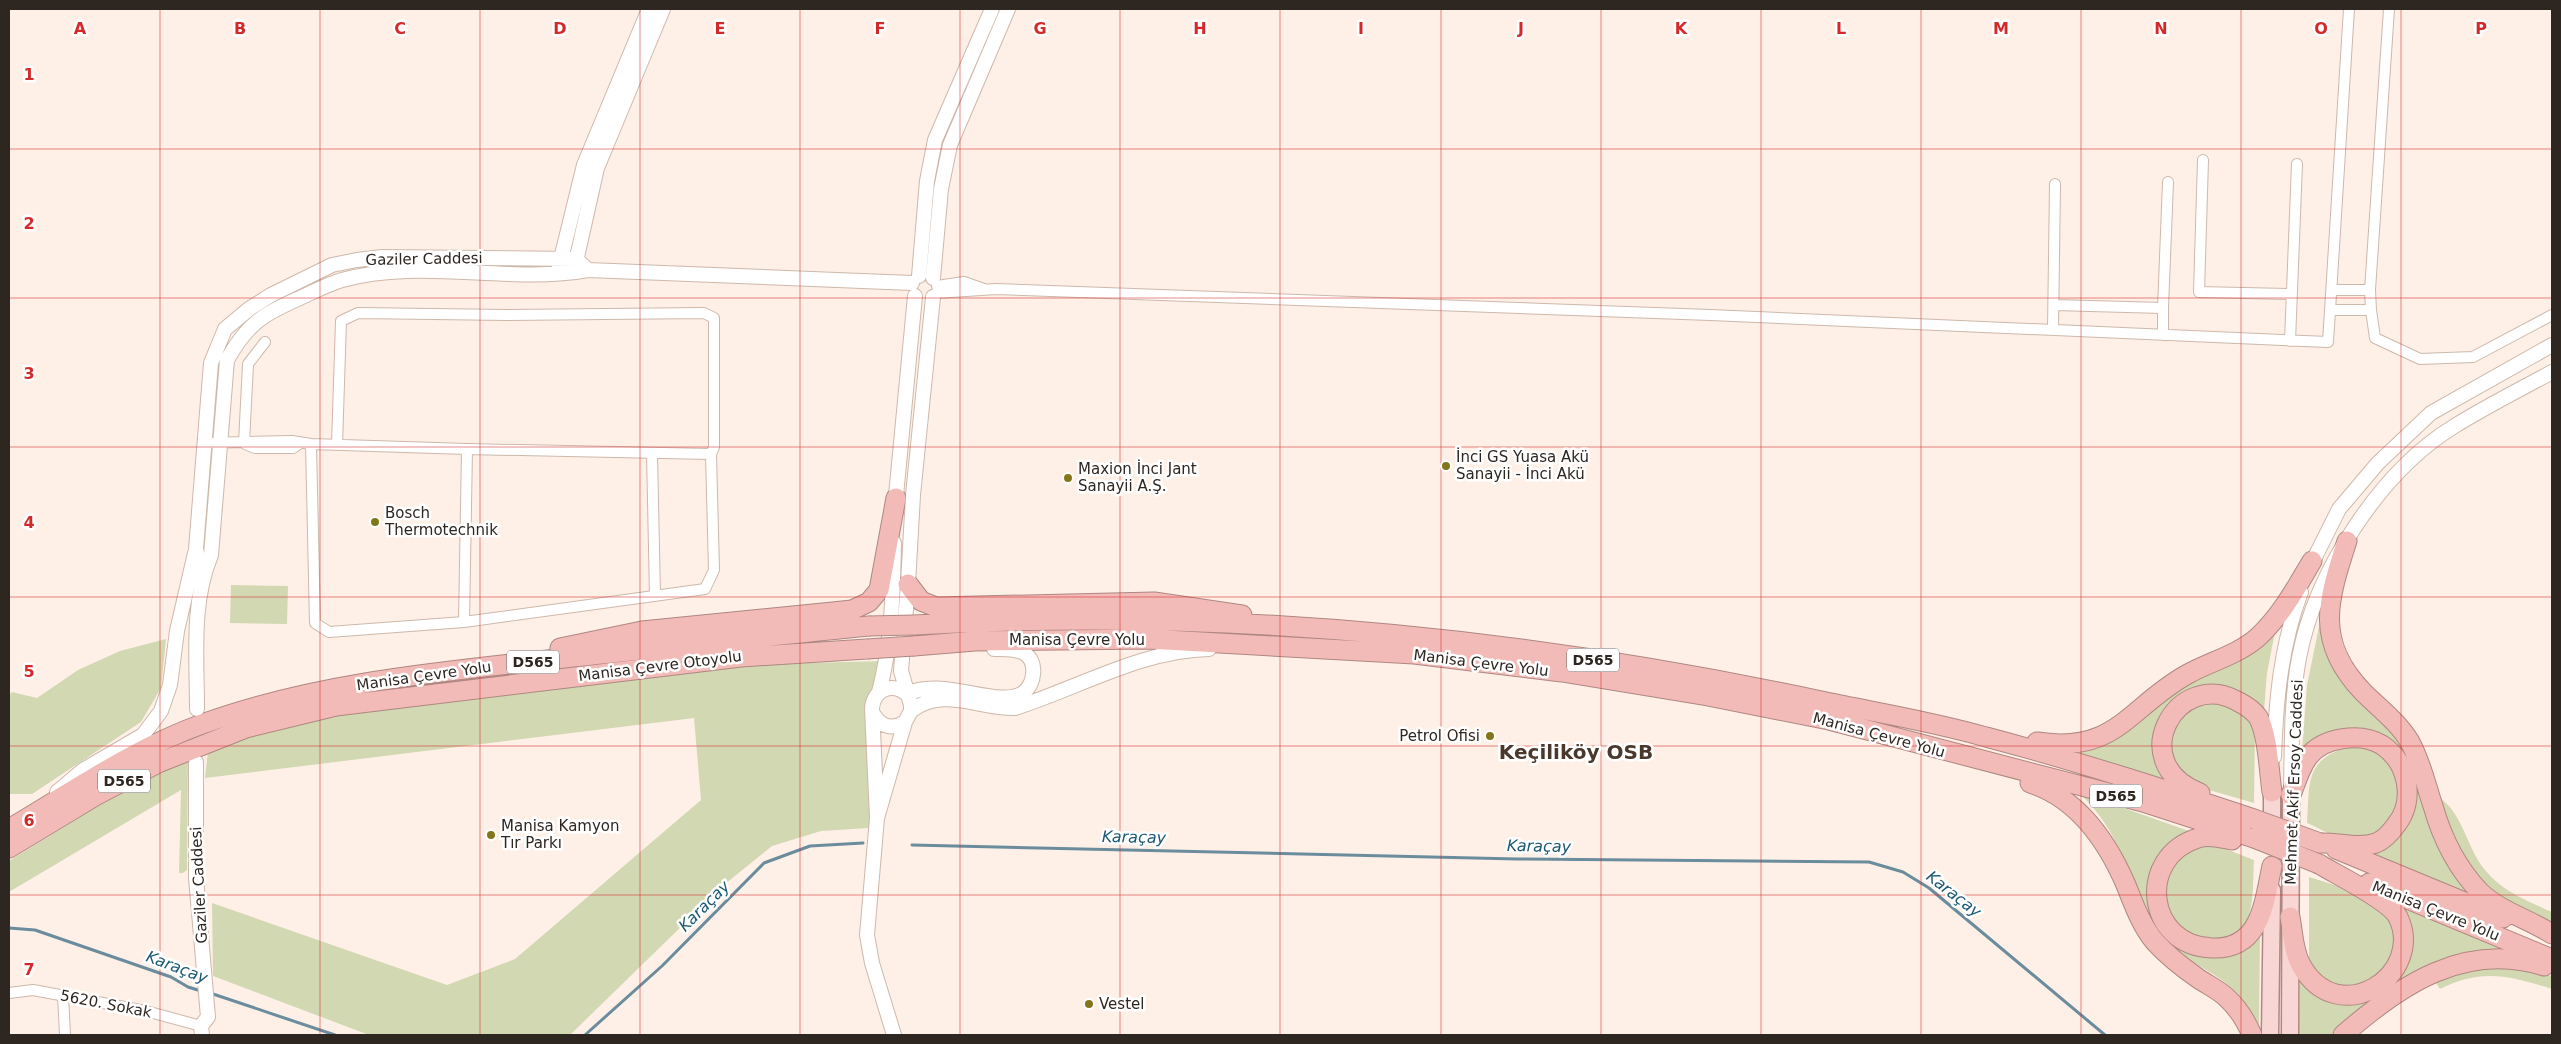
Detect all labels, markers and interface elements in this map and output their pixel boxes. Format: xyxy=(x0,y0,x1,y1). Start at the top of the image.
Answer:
text: A xyxy=(74,19,87,38)
text: B xyxy=(234,19,246,38)
text: C xyxy=(394,19,406,38)
text: D xyxy=(553,19,567,38)
text: E xyxy=(715,19,725,38)
text: F xyxy=(875,19,885,38)
text: G xyxy=(1033,19,1047,38)
text: H xyxy=(1193,19,1207,38)
text: I xyxy=(1358,19,1364,38)
text: J xyxy=(1517,19,1524,38)
text: K xyxy=(1675,19,1688,38)
text: L xyxy=(1836,19,1846,38)
text: M xyxy=(1993,19,2009,38)
text: N xyxy=(2154,19,2168,38)
text: O xyxy=(2314,19,2328,38)
text: P xyxy=(2475,19,2487,38)
text: 1 xyxy=(23,65,35,84)
text: 2 xyxy=(23,214,35,233)
street label: Gaziler Caddesi xyxy=(365,249,483,269)
text: 3 xyxy=(23,364,35,383)
place label: İnci GS Yuasa Akü Sanayii - İnci Akü xyxy=(1456,447,1589,483)
place label: Maxion İnci Jant Sanayii A.Ş. xyxy=(1078,459,1197,495)
marker: İnci GS Yuasa Akü Sanayii - İnci Akü xyxy=(1440,460,1452,472)
marker: Maxion İnci Jant Sanayii A.Ş. xyxy=(1062,472,1074,484)
place label: Bosch Thermotechnik xyxy=(384,504,498,539)
text: 4 xyxy=(23,513,35,532)
marker: Bosch Thermotechnik xyxy=(369,516,381,528)
street label: Manisa Çevre Yolu xyxy=(1009,631,1145,649)
street label: Manisa Çevre Yolu xyxy=(1412,646,1550,680)
street label: Manisa Çevre Otoyolu xyxy=(577,647,743,685)
road number: D565 xyxy=(1567,648,1619,672)
road number: D565 xyxy=(507,650,559,674)
street label: Manisa Çevre Yolu xyxy=(355,658,493,694)
text: 5 xyxy=(23,662,35,681)
street label: Mehmet Akif Ersoy Caddesi xyxy=(2281,679,2307,885)
street label: Manisa Çevre Yolu xyxy=(1811,709,1947,761)
place label: Petrol Ofisi xyxy=(1399,727,1480,745)
marker: Petrol Ofisi xyxy=(1484,730,1496,742)
district label: Keçiliköy OSB xyxy=(1499,740,1653,764)
road number: D565 xyxy=(98,769,150,792)
road number: D565 xyxy=(2090,784,2142,808)
text: 6 xyxy=(23,811,35,830)
place label: Manisa Kamyon Tır Parkı xyxy=(500,817,620,852)
street label: Gaziler Caddesi xyxy=(187,826,211,944)
water label: Karaçay xyxy=(1102,827,1167,847)
marker: Manisa Kamyon Tır Parkı xyxy=(485,829,497,841)
water label: Karaçay xyxy=(1507,836,1572,856)
water label: Karaçay xyxy=(1923,867,1986,922)
water label: Karaçay xyxy=(675,876,734,935)
street label: Manisa Çevre Yolu xyxy=(2370,877,2502,945)
water label: Karaçay xyxy=(144,947,211,988)
text: 7 xyxy=(23,960,35,979)
street label: 5620. Sokak xyxy=(59,986,154,1022)
place label: Vestel xyxy=(1099,995,1144,1013)
marker: Vestel xyxy=(1083,998,1095,1010)

